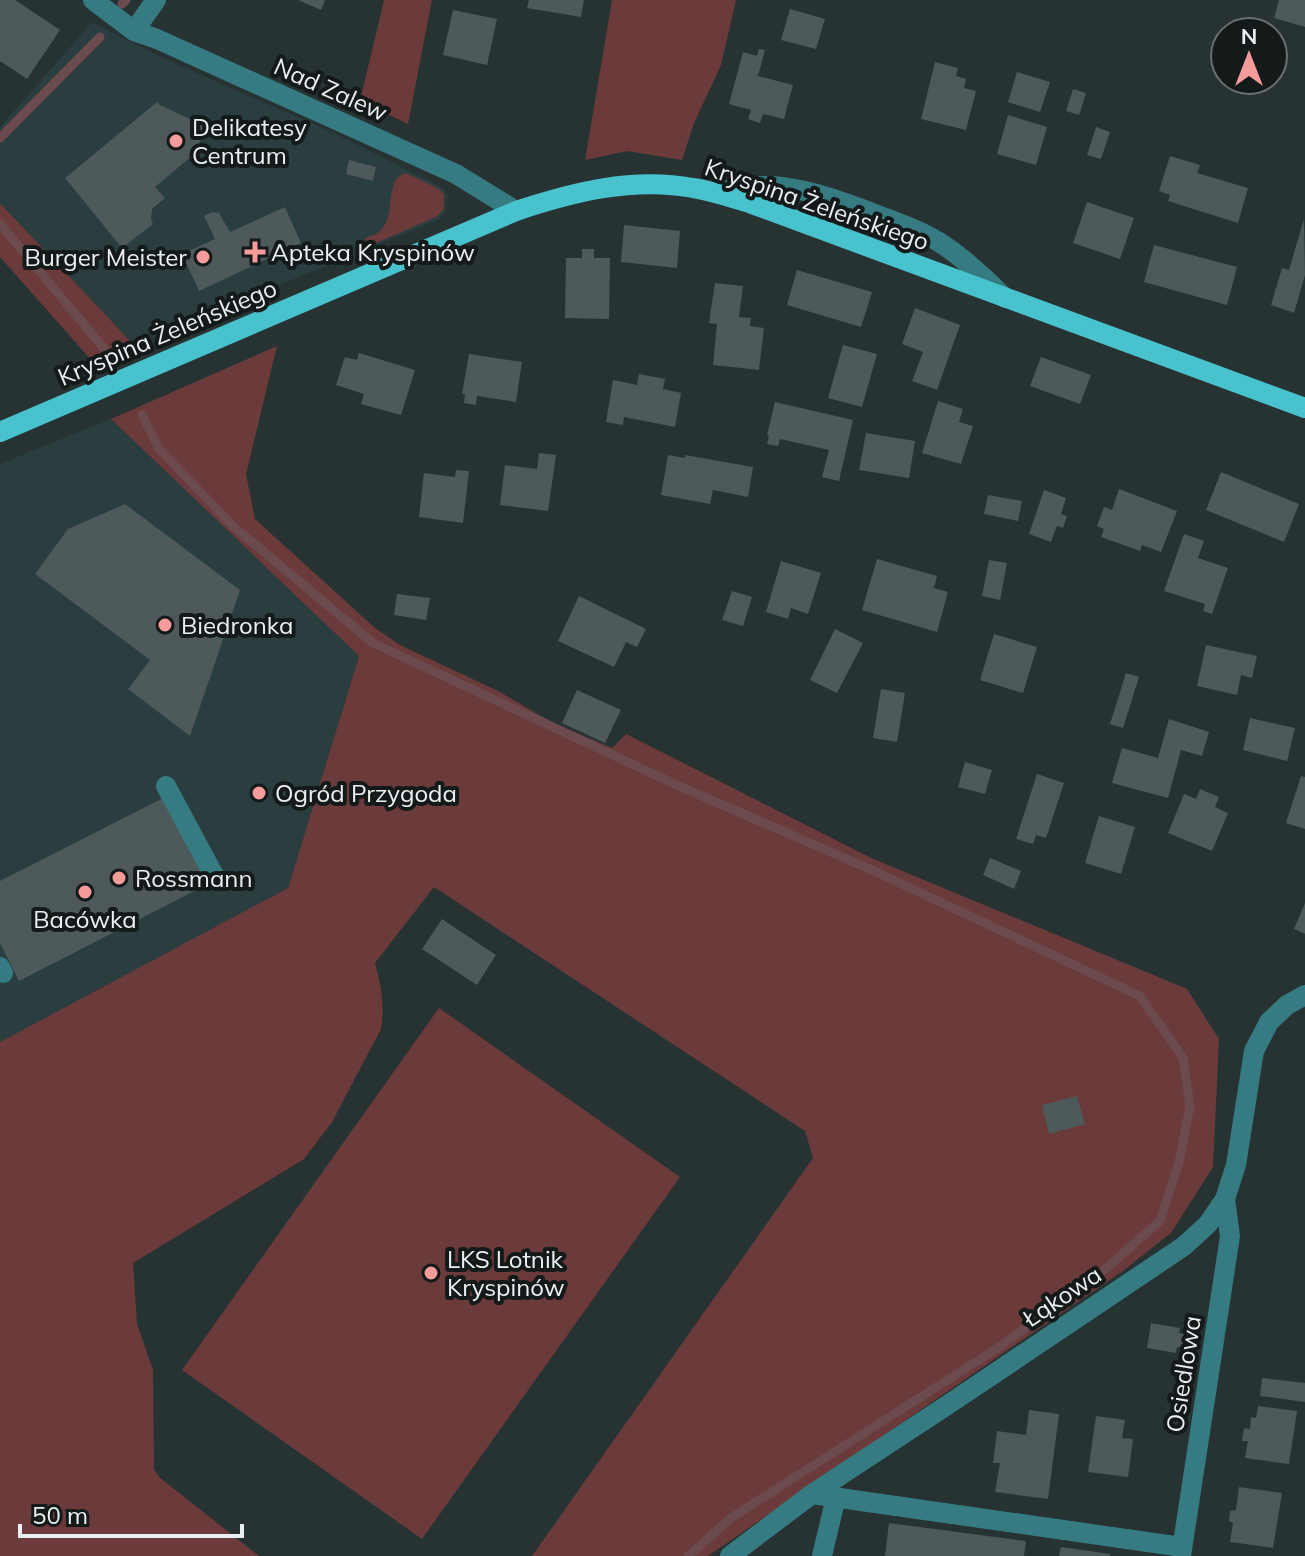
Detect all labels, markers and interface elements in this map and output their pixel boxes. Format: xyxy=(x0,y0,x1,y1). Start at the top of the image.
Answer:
north arrow xyxy=(1209,16,1289,96)
text: N xyxy=(1241,22,1257,50)
street label: Nad Zalew xyxy=(270,51,392,127)
place label: Delikatesy Centrum xyxy=(192,112,307,170)
marker: Delikatesy Centrum xyxy=(167,132,185,150)
street label: Kryspina Żeleńskiego xyxy=(701,152,933,256)
place label: Apteka Kryspinów xyxy=(271,237,475,267)
place label: Burger Meister xyxy=(25,242,187,272)
marker: Apteka Kryspinów xyxy=(246,243,264,261)
marker: Burger Meister xyxy=(194,248,212,266)
street label: Kryspina Żeleńskiego xyxy=(53,272,281,392)
place label: Biedronka xyxy=(181,610,293,640)
marker: Biedronka xyxy=(156,616,174,634)
place label: Ogród Przygoda xyxy=(275,778,457,808)
marker: Ogród Przygoda xyxy=(250,784,268,802)
place label: Rossmann xyxy=(135,863,252,893)
marker: Rossmann xyxy=(110,869,128,887)
marker: Bacówka xyxy=(76,883,94,901)
place label: Bacówka xyxy=(33,904,137,934)
place label: LKS Lotnik Kryspinów xyxy=(447,1244,565,1302)
street label: Łąkowa xyxy=(1016,1259,1107,1334)
marker: LKS Lotnik Kryspinów xyxy=(422,1264,440,1282)
street label: Osiedlowa xyxy=(1159,1313,1207,1435)
scale bar xyxy=(20,1488,242,1538)
text: 50 m xyxy=(32,1500,88,1530)

